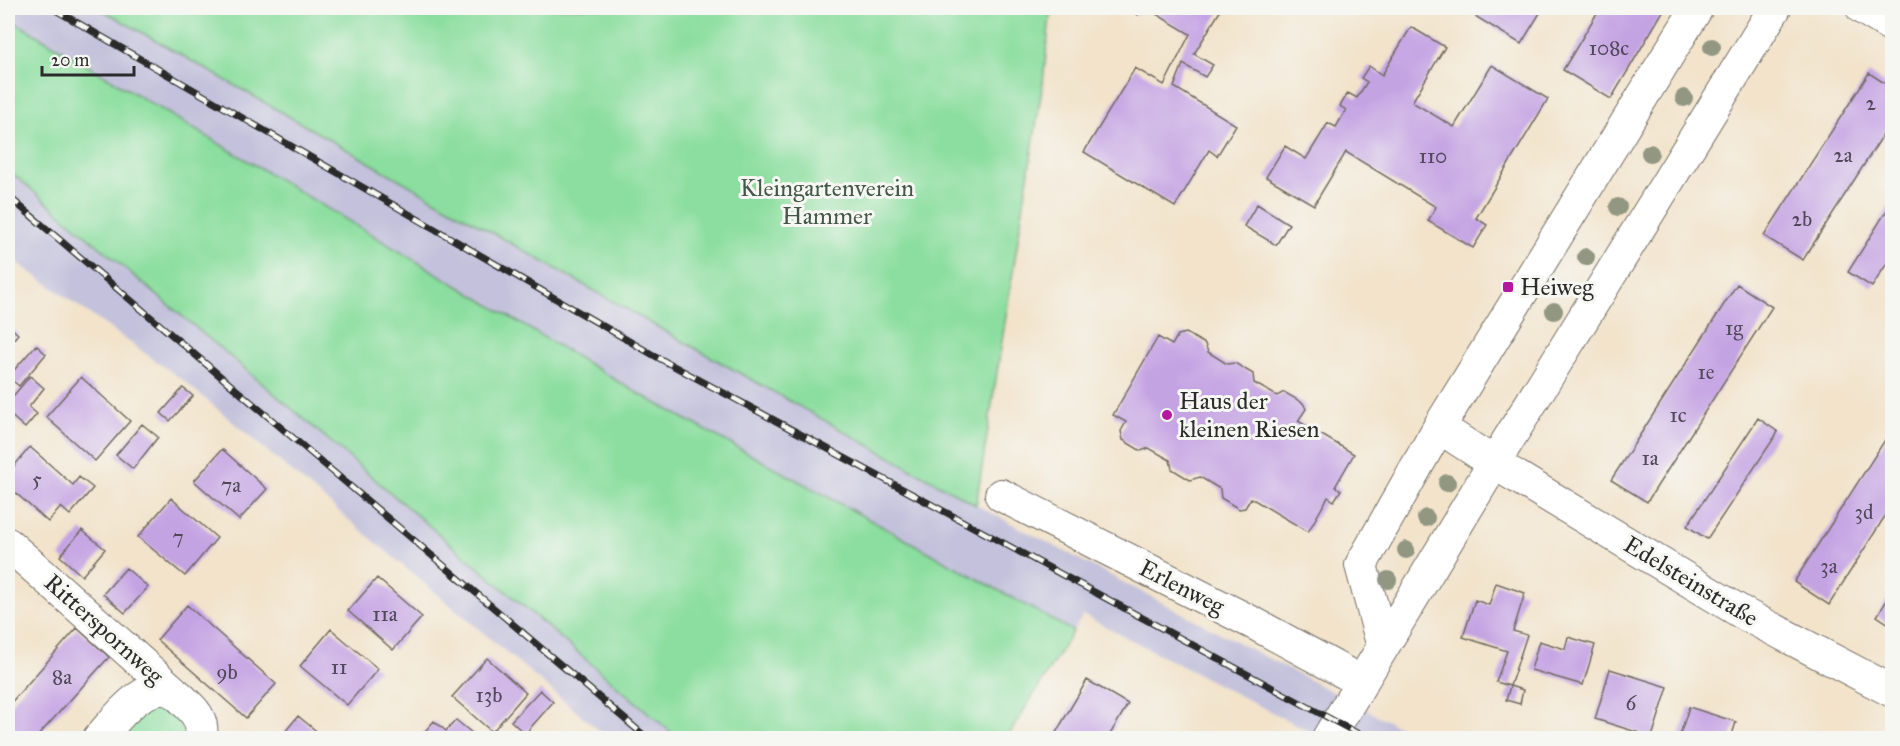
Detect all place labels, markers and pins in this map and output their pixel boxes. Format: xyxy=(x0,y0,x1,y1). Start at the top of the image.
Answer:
place label: Heiweg xyxy=(1520,272,1594,302)
marker: Heiweg xyxy=(1501,280,1515,294)
place label: Haus der kleinen Riesen xyxy=(1179,386,1319,444)
marker: Haus der kleinen Riesen xyxy=(1160,408,1174,422)

